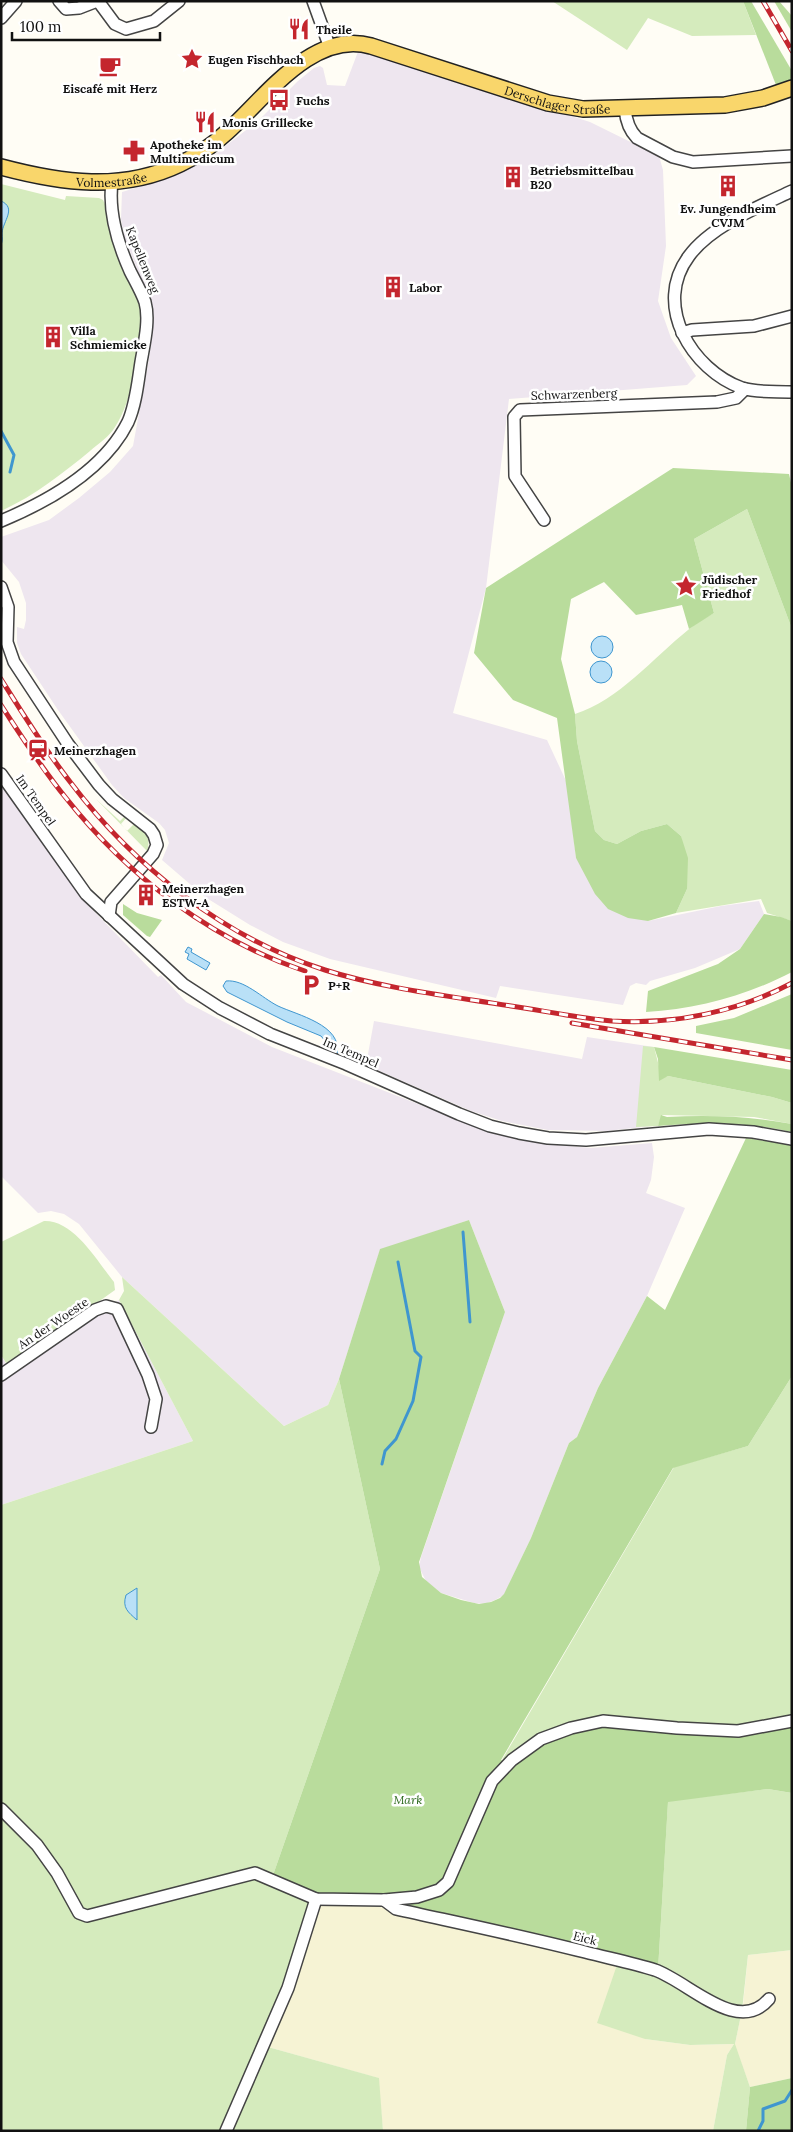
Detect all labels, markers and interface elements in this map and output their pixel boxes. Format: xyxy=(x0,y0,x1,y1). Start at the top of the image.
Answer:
scale bar xyxy=(12,10,160,42)
restaurant icon: Theile xyxy=(286,16,312,42)
text: 100 m xyxy=(20,17,61,36)
place label: Theile xyxy=(316,22,352,37)
place icon: Eugen Fischbach xyxy=(179,46,205,72)
place label: Eugen Fischbach xyxy=(208,52,304,67)
cafe icon: Eiscafé mit Herz xyxy=(97,53,123,79)
place label: Eiscafé mit Herz xyxy=(63,81,157,96)
street label: Derschlager Straße xyxy=(503,82,611,117)
bus stop icon: Fuchs xyxy=(266,87,292,113)
place label: Fuchs xyxy=(296,93,330,108)
restaurant icon: Monis Grillecke xyxy=(192,109,218,135)
place label: Monis Grillecke xyxy=(222,115,313,130)
place label: Apotheke im Multimedicum xyxy=(150,137,235,166)
pharmacy icon: Apotheke im Multimedicum xyxy=(121,138,147,164)
place label: Betriebsmittelbau B20 xyxy=(530,163,634,192)
building icon: Betriebsmittelbau B20 xyxy=(500,164,526,190)
street label: Volmestraße xyxy=(75,169,149,190)
building icon: Ev. Jungendheim CVJM xyxy=(715,173,741,199)
place label: Ev. Jungendheim CVJM xyxy=(680,201,776,230)
street label: Kapellenweg xyxy=(123,224,163,296)
building icon: Labor xyxy=(380,274,406,300)
place label: Labor xyxy=(409,280,442,295)
place label: Villa Schmiemicke xyxy=(70,323,147,352)
building icon: Villa Schmiemicke xyxy=(40,324,66,350)
street label: Schwarzenberg xyxy=(531,385,618,403)
place label: Jüdischer Friedhof xyxy=(702,572,758,601)
place icon: Jüdischer Friedhof xyxy=(673,573,699,599)
station icon: Meinerzhagen xyxy=(25,737,51,763)
place label: Meinerzhagen xyxy=(54,743,137,758)
street label: Im Tempel xyxy=(13,772,59,828)
place label: Meinerzhagen ESTW-A xyxy=(162,881,245,910)
building icon: Meinerzhagen ESTW-A xyxy=(133,882,159,908)
parking icon: P+R xyxy=(298,972,324,998)
place label: P+R xyxy=(328,978,351,993)
street label: Im Tempel xyxy=(321,1034,381,1070)
street label: An der Woeste xyxy=(14,1294,91,1353)
park label: Mark xyxy=(393,1792,423,1807)
street label: Eick xyxy=(572,1928,599,1948)

